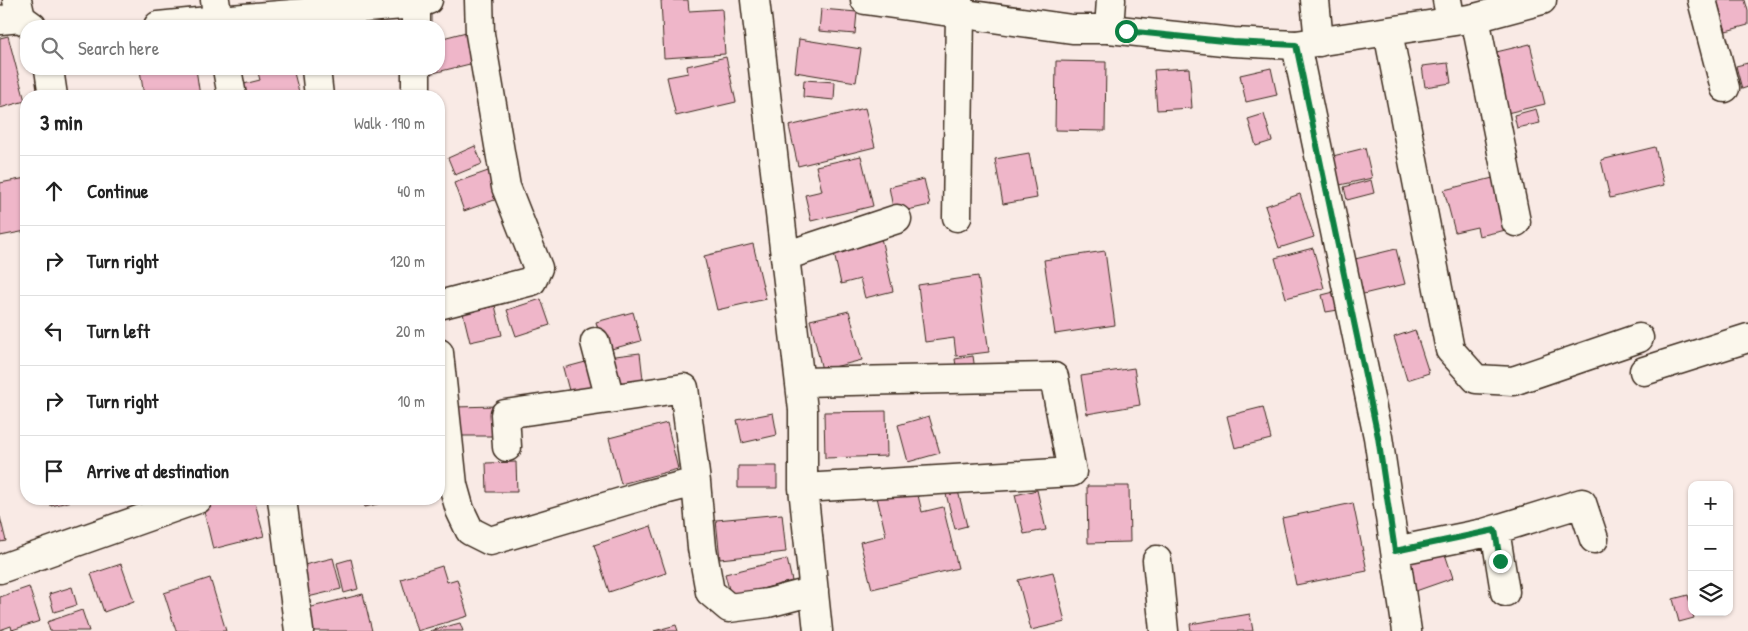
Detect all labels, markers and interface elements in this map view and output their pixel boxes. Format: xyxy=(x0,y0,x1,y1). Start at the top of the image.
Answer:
search box xyxy=(20,20,445,75)
route start xyxy=(1115,20,1138,43)
icon: search xyxy=(38,34,66,62)
text: Search here xyxy=(78,35,159,61)
text: 3 min xyxy=(40,108,83,137)
text: Walk · 190 m xyxy=(354,112,425,134)
icon: ahead xyxy=(40,177,68,205)
text: Continue xyxy=(87,178,148,204)
text: 40 m xyxy=(397,180,425,202)
icon: right xyxy=(40,247,68,275)
text: Turn right xyxy=(87,248,158,274)
text: 120 m xyxy=(390,250,425,272)
icon: left xyxy=(40,317,68,345)
text: Turn left xyxy=(87,318,150,344)
text: 20 m xyxy=(396,320,425,342)
icon: right xyxy=(40,387,68,415)
text: Turn right xyxy=(87,388,158,414)
text: 10 m xyxy=(397,390,425,412)
icon: arrive xyxy=(40,457,68,485)
text: Arrive at destination xyxy=(87,458,229,484)
map controls xyxy=(1688,481,1733,616)
button: + xyxy=(1688,481,1733,526)
button: − xyxy=(1688,526,1733,571)
route end xyxy=(1489,550,1512,573)
button: layers xyxy=(1688,571,1733,616)

